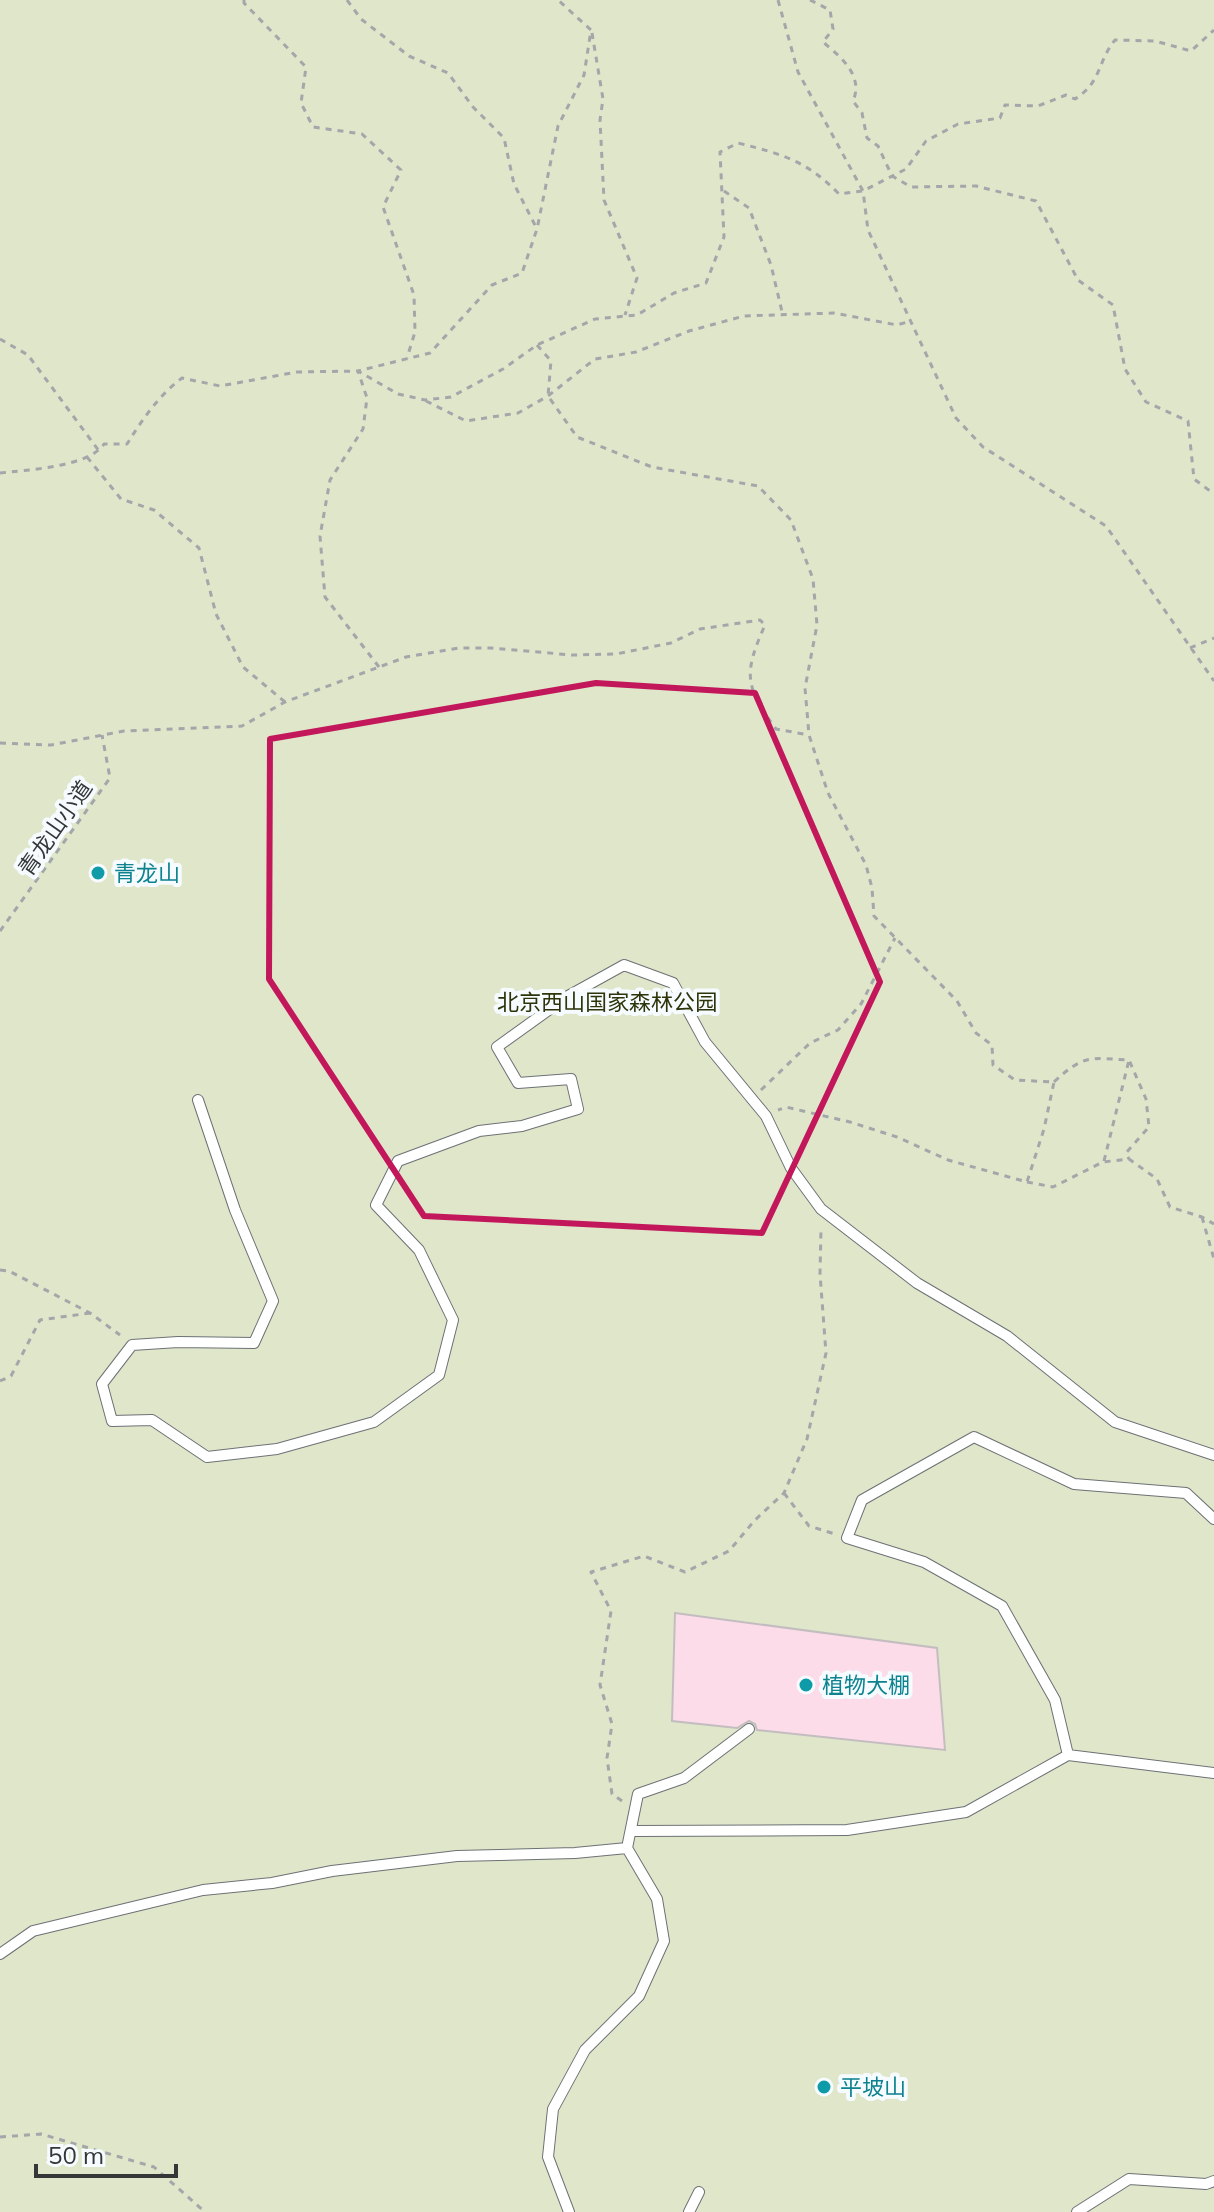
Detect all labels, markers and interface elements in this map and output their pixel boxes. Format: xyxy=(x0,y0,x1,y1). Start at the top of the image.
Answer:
street label: 青龙山小道 xyxy=(12,775,98,881)
place label: 青龙山 xyxy=(114,859,180,887)
marker: 青龙山 xyxy=(89,864,107,882)
park label: 北京西山国家森林公园 xyxy=(497,988,717,1016)
place label: 植物大棚 xyxy=(822,1671,910,1699)
marker: 植物大棚 xyxy=(797,1676,815,1694)
place label: 平坡山 xyxy=(840,2073,906,2101)
marker: 平坡山 xyxy=(815,2078,833,2096)
scale bar xyxy=(36,2128,176,2178)
text: 50 m xyxy=(48,2140,104,2170)

